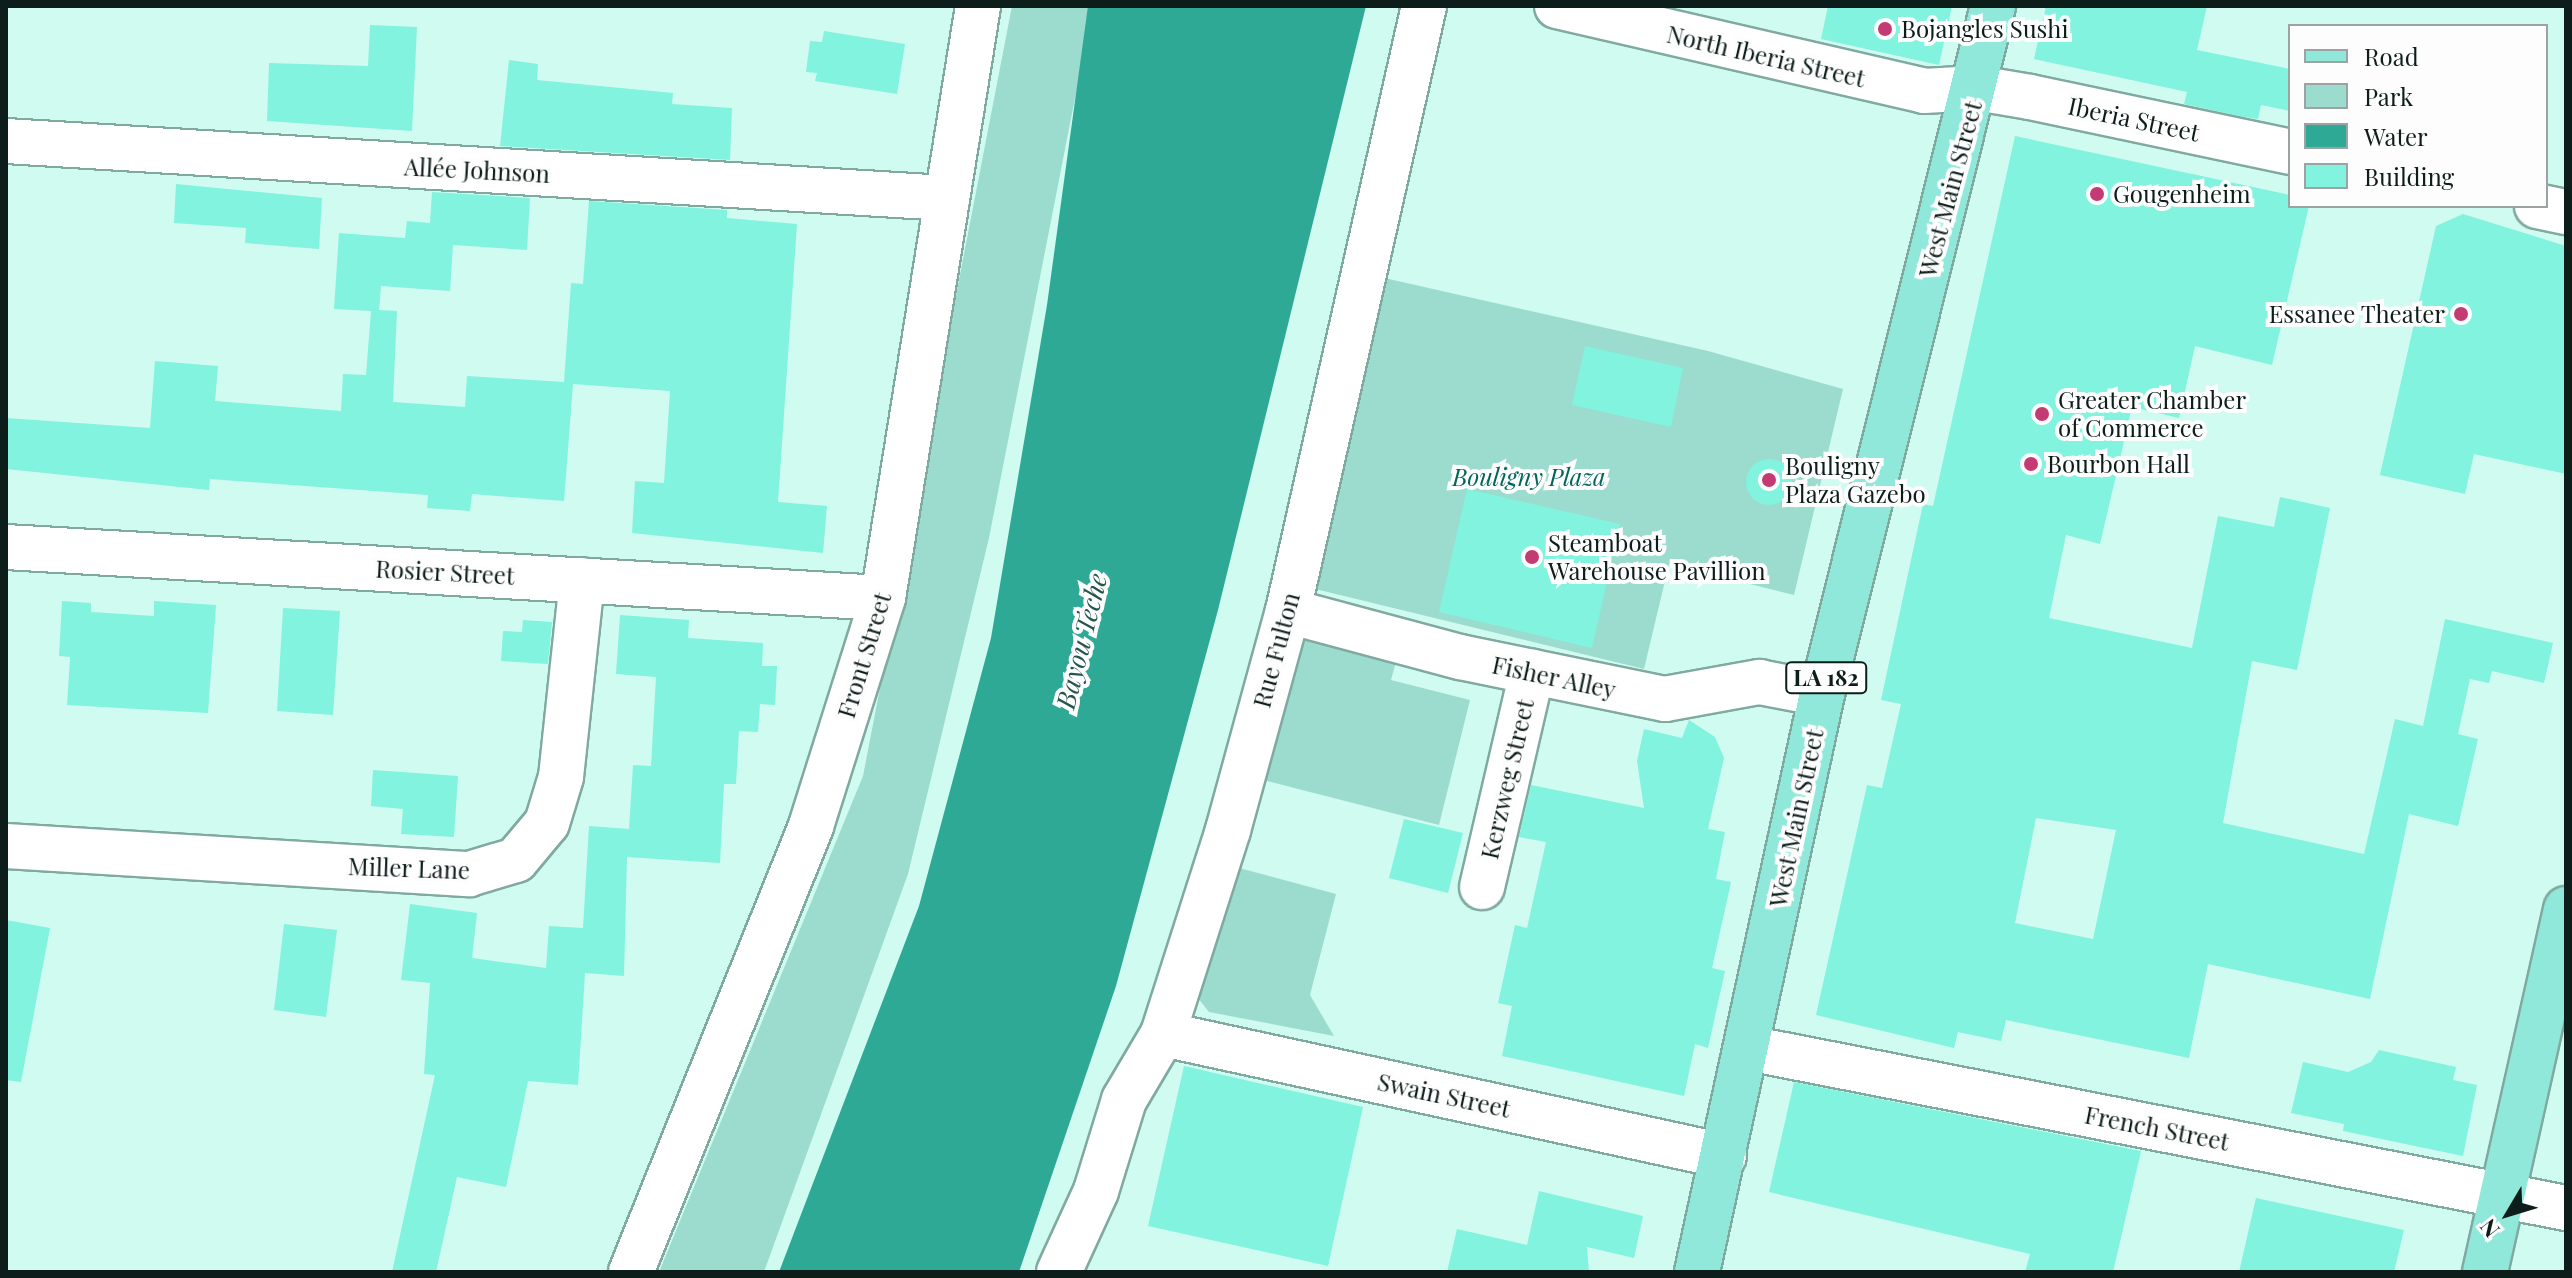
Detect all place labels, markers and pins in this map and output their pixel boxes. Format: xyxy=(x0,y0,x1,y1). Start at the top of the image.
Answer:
place label: Bojangles Sushi xyxy=(1901,15,2068,43)
marker: Bojangles Sushi xyxy=(1876,20,1894,38)
place label: Gougenheim xyxy=(2113,180,2250,208)
marker: Gougenheim xyxy=(2088,185,2106,203)
place label: Essanee Theater xyxy=(2268,300,2445,328)
marker: Essanee Theater xyxy=(2452,305,2470,323)
place label: Greater Chamber of Commerce xyxy=(2058,386,2247,442)
marker: Greater Chamber of Commerce xyxy=(2033,405,2051,423)
place label: Bourbon Hall xyxy=(2047,450,2190,478)
place label: Bouligny Plaza Gazebo xyxy=(1785,452,1926,508)
marker: Bourbon Hall xyxy=(2022,455,2040,473)
marker: Bouligny Plaza Gazebo xyxy=(1760,471,1778,489)
place label: Steamboat Warehouse Pavillion xyxy=(1548,529,1766,585)
marker: Steamboat Warehouse Pavillion xyxy=(1523,548,1541,566)

